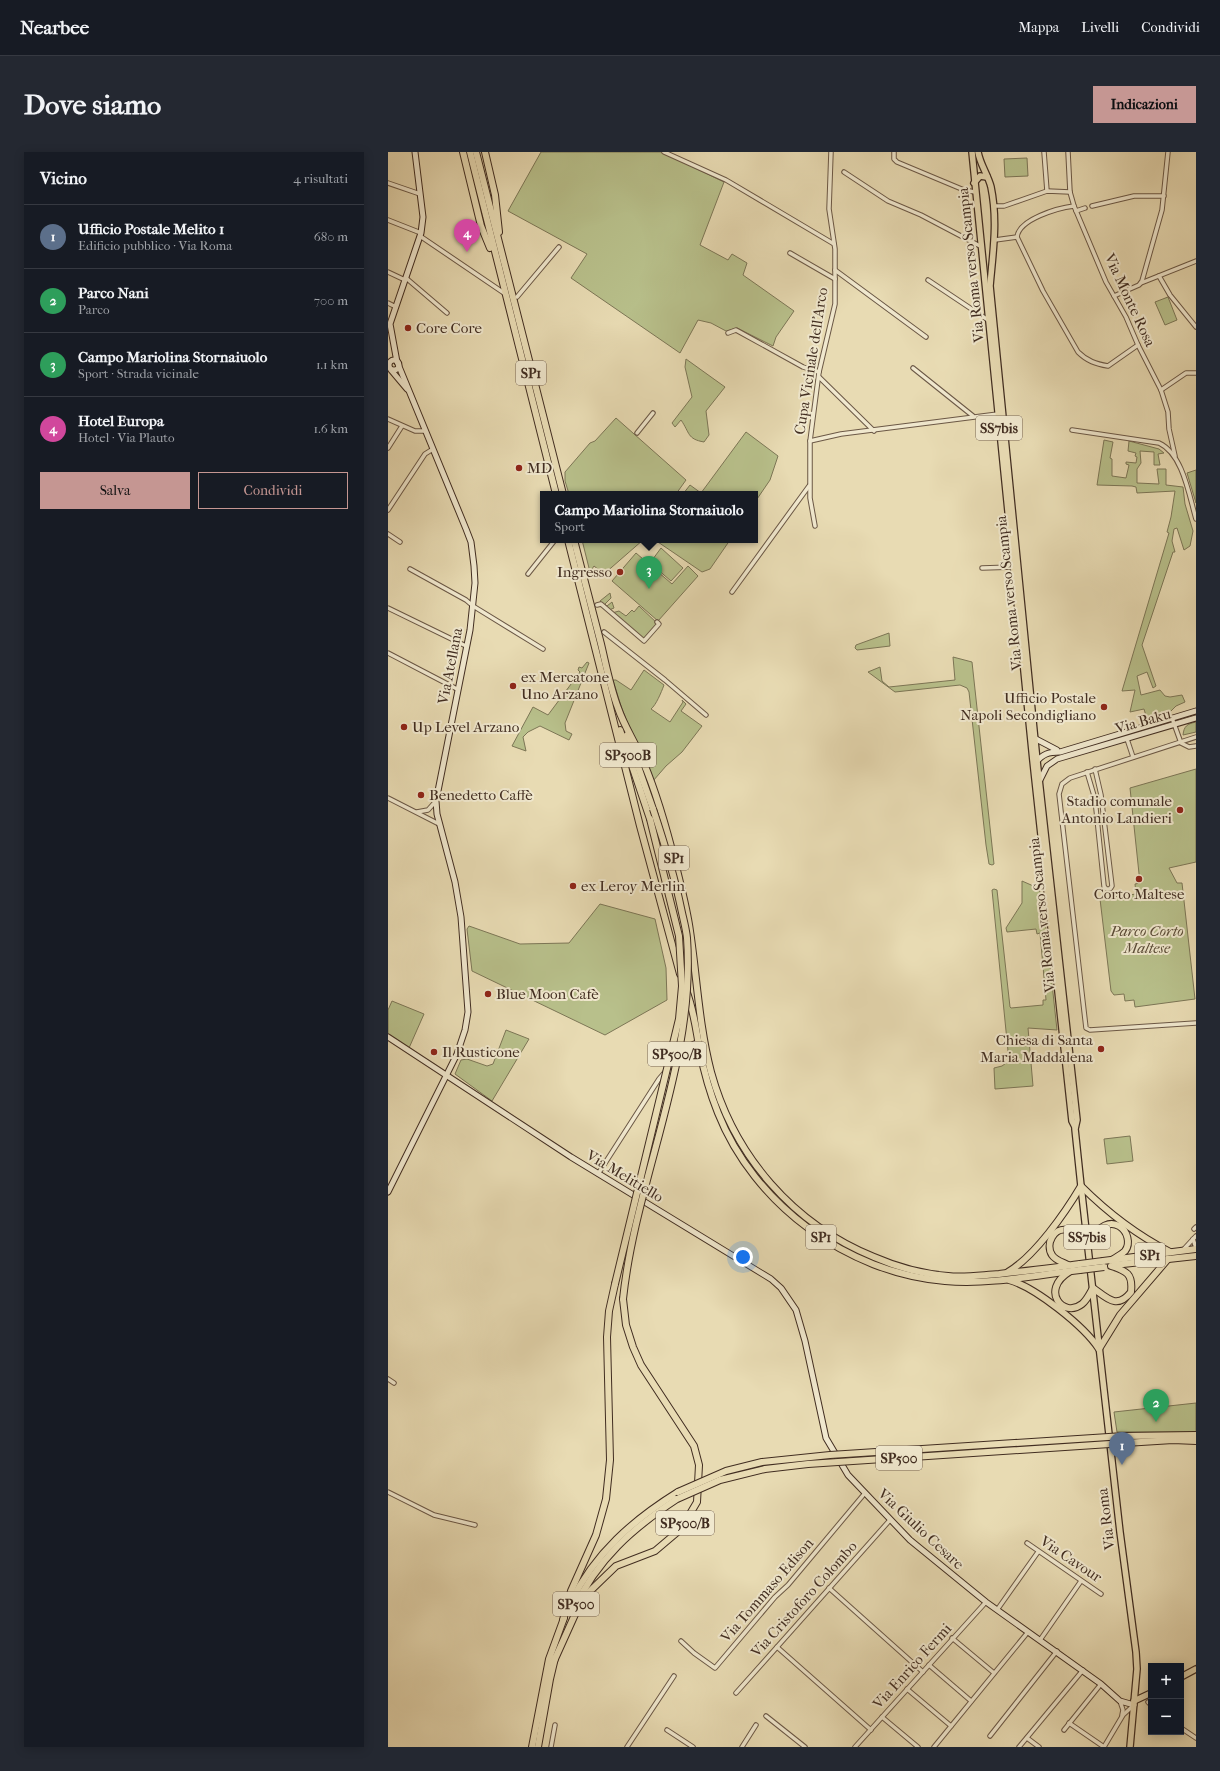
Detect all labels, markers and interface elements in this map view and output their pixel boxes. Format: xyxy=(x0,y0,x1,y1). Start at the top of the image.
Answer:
text: Nearbee xyxy=(20,17,89,39)
text: Mappa xyxy=(1018,19,1059,36)
text: Livelli xyxy=(1081,19,1119,36)
text: Condividi xyxy=(1141,19,1200,36)
button: Indicazioni xyxy=(1093,86,1196,123)
text: Dove siamo xyxy=(24,88,161,121)
text: Vicino xyxy=(40,168,87,188)
text: 4 risultati xyxy=(293,171,348,186)
street label: Via Roma verso Scampia xyxy=(954,186,988,344)
pin: 4 xyxy=(454,219,480,252)
text: Ufficio Postale Melito 1 xyxy=(78,220,224,238)
text: 1 xyxy=(51,229,55,244)
text: 680 m xyxy=(314,229,348,244)
text: Edificio pubblico · Via Roma xyxy=(78,238,232,253)
street label: Via Monte Rosa xyxy=(1100,250,1160,350)
text: Parco Nani xyxy=(78,284,149,302)
street label: Cupa Vicinale dell'Arco xyxy=(790,286,832,436)
text: 2 xyxy=(50,293,56,308)
text: 700 m xyxy=(314,293,348,308)
text: Parco xyxy=(78,302,110,317)
place label: Core Core xyxy=(416,319,482,337)
marker: Core Core xyxy=(403,323,413,333)
text: Campo Mariolina Stornaiuolo xyxy=(78,348,267,366)
text: 3 xyxy=(50,357,56,372)
text: 1.1 km xyxy=(316,357,348,372)
road number: SP1 xyxy=(516,361,546,385)
text: Sport · Strada vicinale xyxy=(78,366,199,381)
text: Hotel Europa xyxy=(78,412,164,430)
road number: SS7bis xyxy=(976,416,1022,440)
text: 4 xyxy=(49,421,57,436)
text: 1.6 km xyxy=(314,421,348,436)
text: Hotel · Via Plauto xyxy=(78,430,174,445)
place label: MD xyxy=(527,459,552,477)
marker: MD xyxy=(514,463,524,473)
button: Salva xyxy=(40,472,190,509)
button: Condividi xyxy=(198,472,348,509)
popup xyxy=(540,491,758,543)
text: Campo Mariolina Stornaiuolo xyxy=(554,501,744,519)
street label: Via Roma verso Scampia xyxy=(992,514,1026,672)
text: Sport xyxy=(554,519,585,534)
pin: 3 xyxy=(636,556,662,589)
place label: Ingresso xyxy=(557,563,612,581)
marker: Ingresso xyxy=(615,567,625,577)
street label: Via Atellana xyxy=(434,625,466,707)
place label: ex Mercatone Uno Arzano xyxy=(521,668,610,703)
marker: ex Mercatone Uno Arzano xyxy=(508,681,518,691)
place label: Ufficio Postale Napoli Secondigliano xyxy=(960,689,1097,724)
marker: Ufficio Postale Napoli Secondigliano xyxy=(1099,702,1109,712)
street label: Via Baku xyxy=(1112,704,1173,738)
place label: Up Level Arzano xyxy=(412,718,520,736)
marker: Up Level Arzano xyxy=(399,722,409,732)
road number: SP500B xyxy=(600,743,656,767)
place label: Benedetto Caffè xyxy=(429,786,533,804)
marker: Benedetto Caffè xyxy=(416,790,426,800)
place label: Stadio comunale Antonio Landieri xyxy=(1061,792,1173,827)
marker: Stadio comunale Antonio Landieri xyxy=(1175,805,1185,815)
street label: Via Roma verso Scampia xyxy=(1025,836,1059,994)
road number: SP1 xyxy=(659,846,689,870)
marker: Corto Maltese xyxy=(1134,874,1144,884)
place label: ex Leroy Merlin xyxy=(581,877,685,895)
marker: ex Leroy Merlin xyxy=(568,881,578,891)
place label: Corto Maltese xyxy=(1094,885,1185,903)
park label: Parco Corto Maltese xyxy=(1109,922,1184,957)
place label: Blue Moon Cafè xyxy=(496,985,599,1003)
marker: Blue Moon Cafè xyxy=(483,989,493,999)
place label: Chiesa di Santa Maria Maddalena xyxy=(980,1031,1094,1066)
road number: SP500/B xyxy=(648,1042,706,1066)
place label: Il Rusticone xyxy=(442,1043,520,1061)
marker: Chiesa di Santa Maria Maddalena xyxy=(1096,1044,1106,1054)
marker: Il Rusticone xyxy=(429,1047,439,1057)
street label: Via Melitiello xyxy=(582,1145,667,1206)
road number: SP1 xyxy=(806,1225,836,1249)
road number: SS7bis xyxy=(1064,1225,1110,1249)
road number: SP1 xyxy=(1135,1243,1165,1267)
your location xyxy=(733,1247,753,1267)
pin: 2 xyxy=(1143,1389,1169,1422)
pin: 1 xyxy=(1109,1432,1135,1465)
road number: SP500 xyxy=(876,1446,922,1470)
street label: Via Giulio Cesare xyxy=(874,1484,968,1574)
street label: Via Roma xyxy=(1093,1486,1119,1552)
road number: SP500/B xyxy=(656,1511,714,1535)
street label: Via Cavour xyxy=(1036,1531,1106,1587)
street label: Via Tommaso Edison xyxy=(716,1534,817,1647)
street label: Via Cristoforo Colombo xyxy=(746,1537,861,1661)
road number: SP500 xyxy=(553,1592,599,1616)
street label: Via Enrico Fermi xyxy=(868,1619,956,1713)
map controls xyxy=(1148,1663,1184,1735)
button: + xyxy=(1148,1663,1184,1699)
button: − xyxy=(1148,1699,1184,1735)

